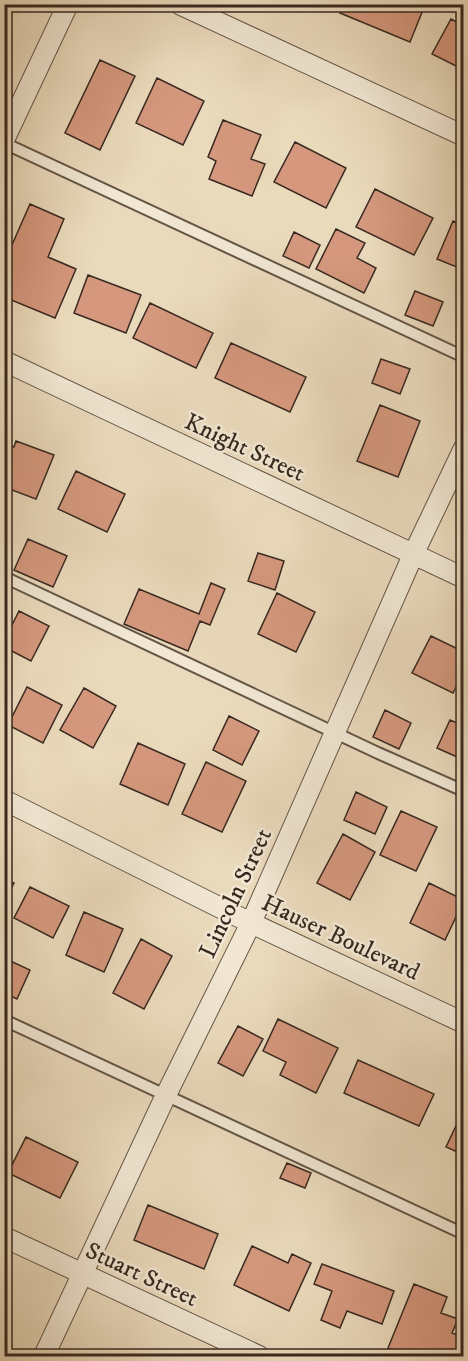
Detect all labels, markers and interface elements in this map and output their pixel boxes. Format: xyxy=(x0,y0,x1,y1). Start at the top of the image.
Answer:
street label: Knight Street xyxy=(180,407,310,489)
street label: Lincoln Street xyxy=(193,824,279,963)
street label: Hauser Boulevard xyxy=(257,888,424,988)
street label: Stuart Street xyxy=(81,1236,203,1314)

